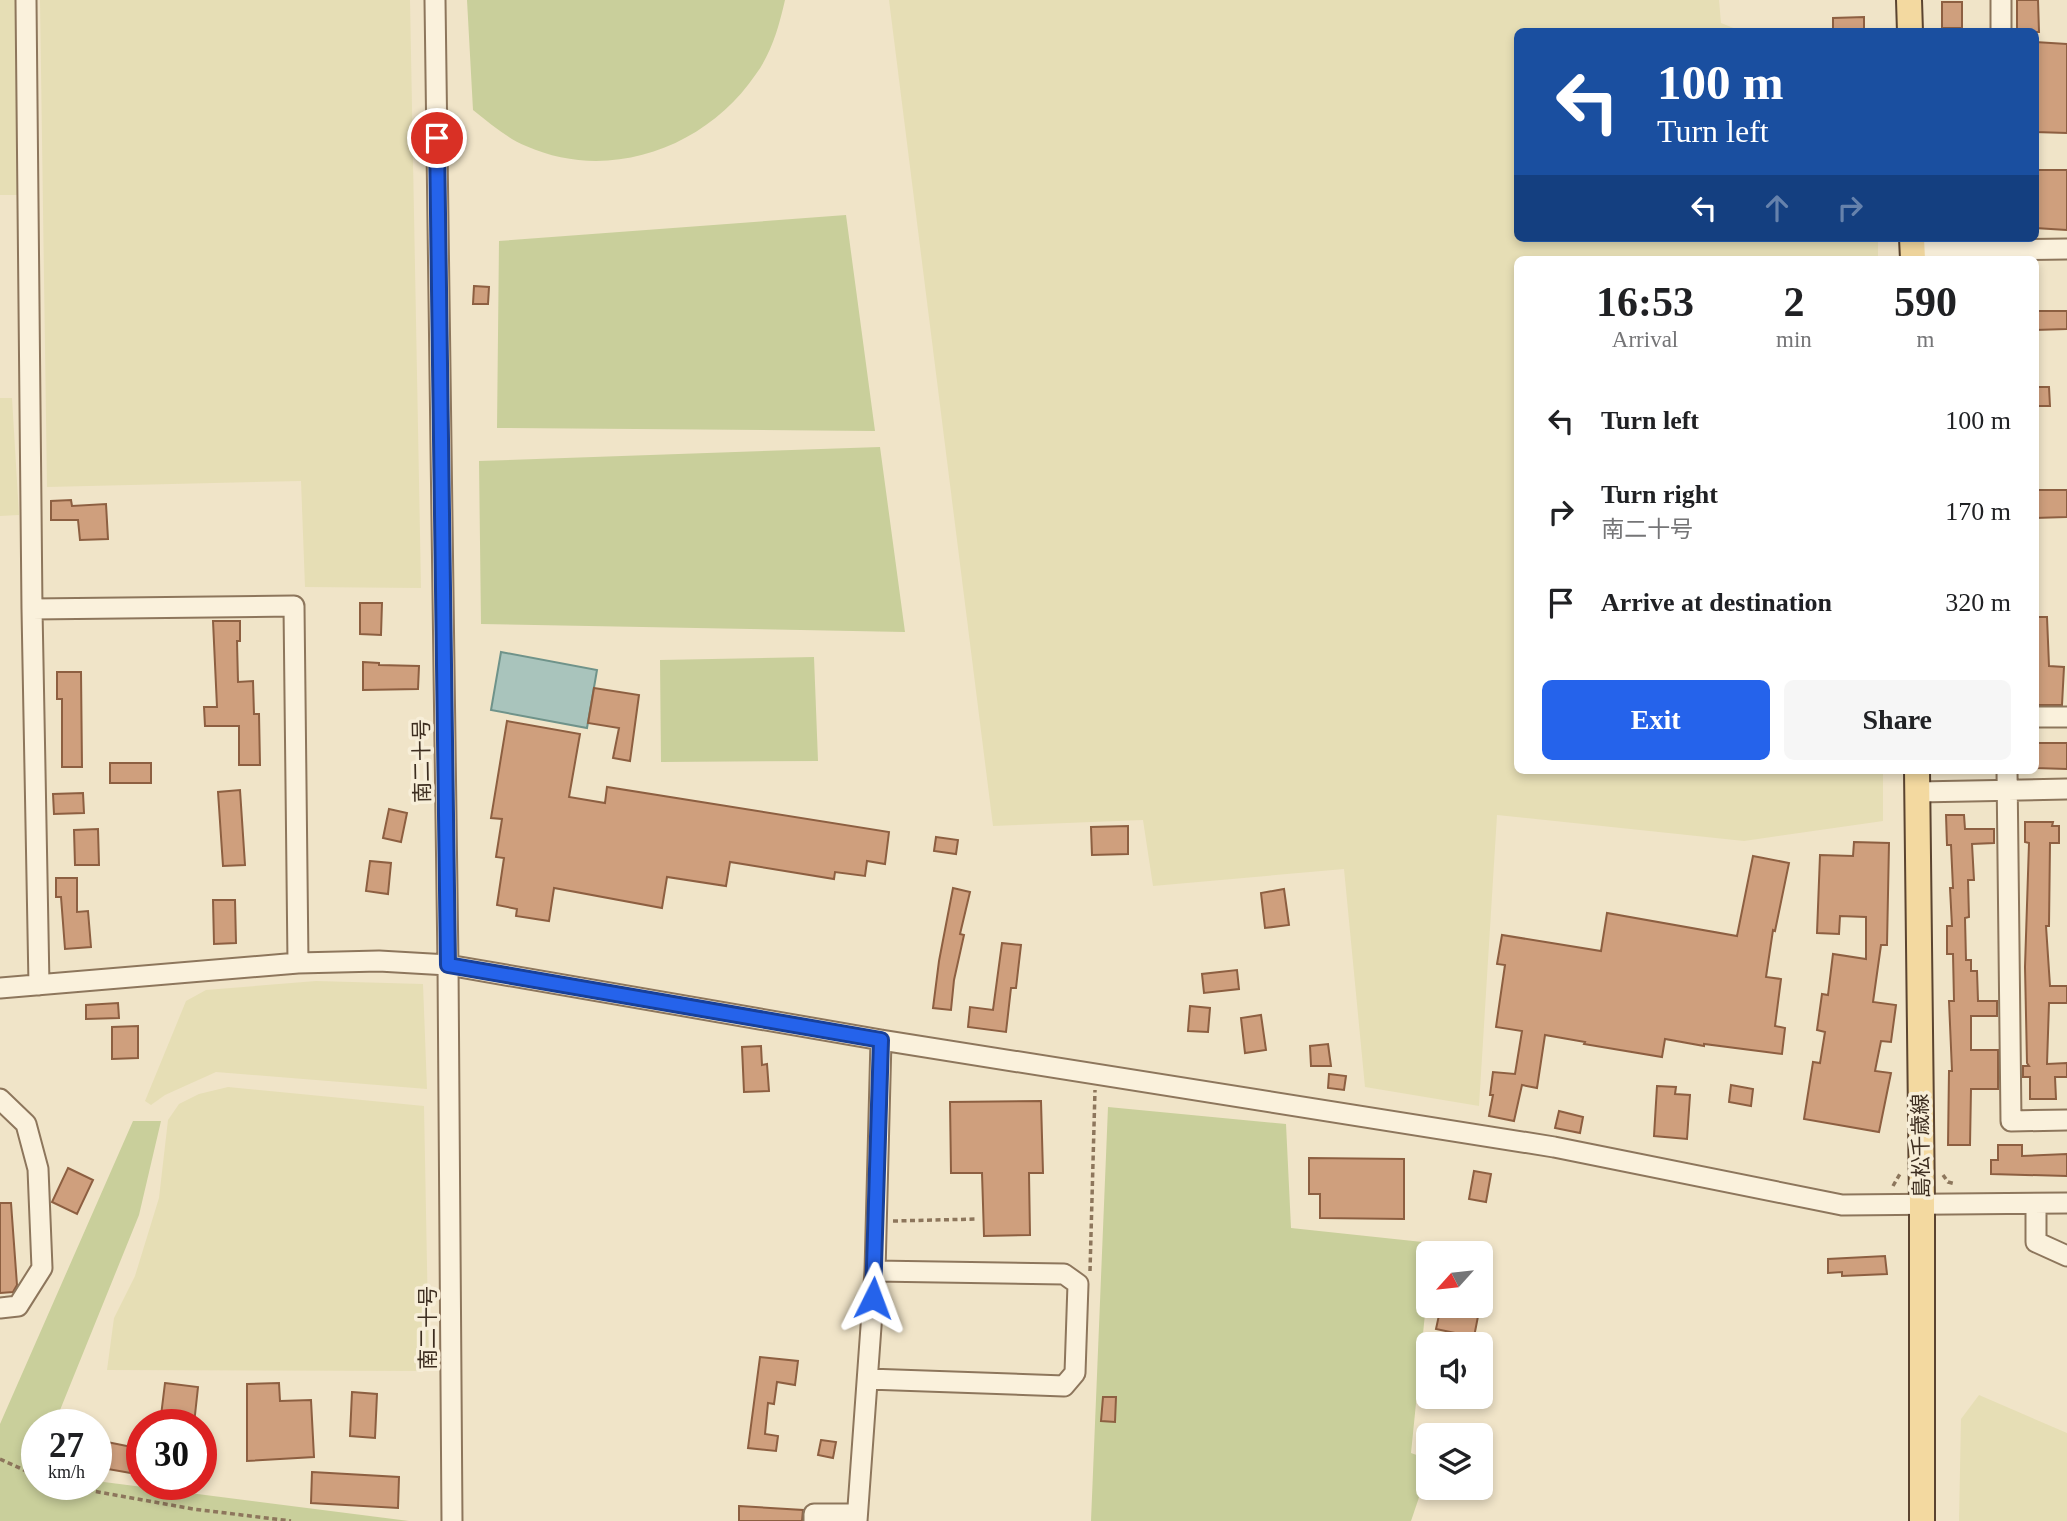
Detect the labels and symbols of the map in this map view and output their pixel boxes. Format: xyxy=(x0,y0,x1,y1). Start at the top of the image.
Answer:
pin xyxy=(407,108,467,168)
street label: 南二十号 xyxy=(409,719,435,803)
street label: 島松千歳線 xyxy=(1908,1093,1934,1199)
north arrow xyxy=(1416,1241,1493,1318)
position arrow xyxy=(836,1261,910,1335)
street label: 南二十号 xyxy=(416,1286,440,1370)
speed limit sign: 30 xyxy=(126,1409,217,1500)

